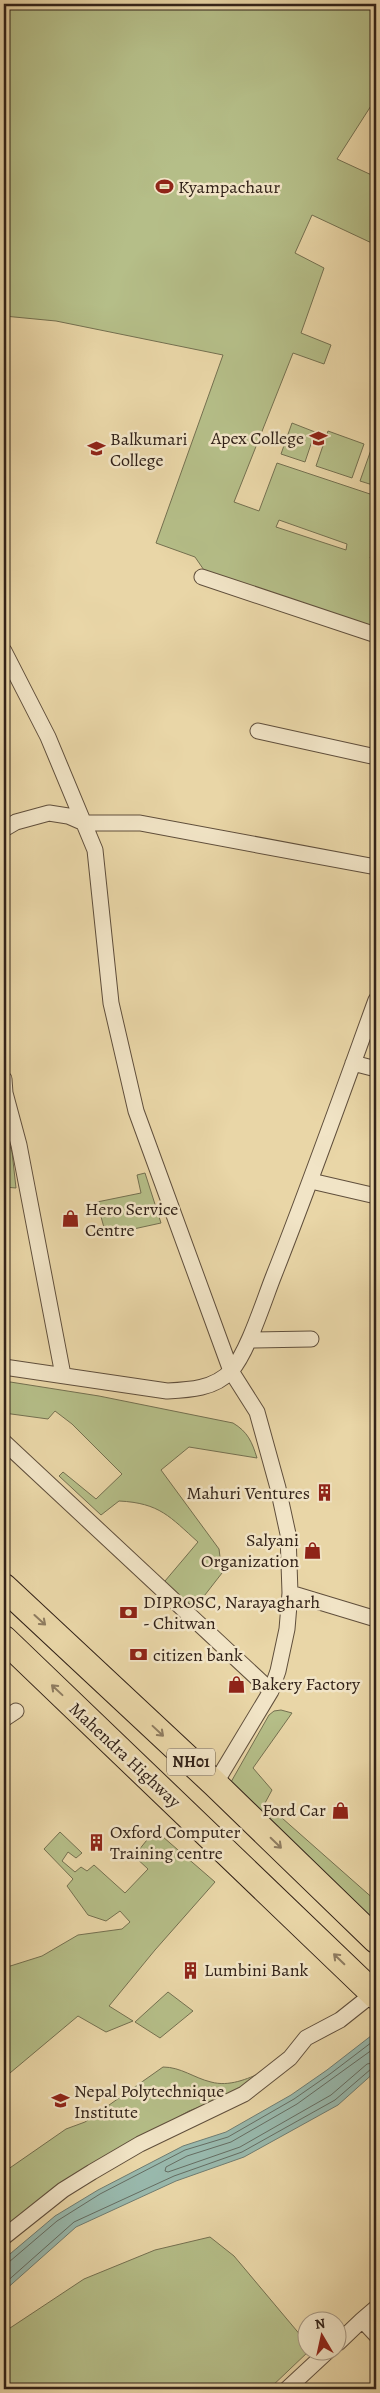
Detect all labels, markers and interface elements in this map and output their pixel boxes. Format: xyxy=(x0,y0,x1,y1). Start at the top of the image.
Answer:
place label: Kyampachaur xyxy=(178,175,280,199)
sports icon: Kyampachaur xyxy=(154,177,174,197)
place label: Apex College xyxy=(210,426,304,450)
place label: Balkumari College xyxy=(110,427,188,472)
school or university icon: Apex College xyxy=(308,428,328,448)
school or university icon: Balkumari College xyxy=(86,439,106,459)
place label: Hero Service Centre xyxy=(85,1197,178,1242)
shop icon: Hero Service Centre xyxy=(61,1209,81,1229)
place label: Mahuri Ventures xyxy=(186,1481,310,1505)
building icon: Mahuri Ventures xyxy=(314,1483,334,1503)
place label: Salyani Organization xyxy=(201,1528,299,1573)
shop icon: Salyani Organization xyxy=(303,1540,323,1560)
place label: DIPROSC, Narayagharh - Chitwan xyxy=(143,1590,320,1635)
bank icon: DIPROSC, Narayagharh - Chitwan xyxy=(119,1602,139,1622)
one-way arrow xyxy=(33,1614,46,1626)
place label: citizen bank xyxy=(153,1643,243,1667)
bank icon: citizen bank xyxy=(129,1645,149,1665)
place label: Bakery Factory xyxy=(251,1672,361,1696)
shop icon: Bakery Factory xyxy=(227,1674,247,1694)
one-way arrow xyxy=(51,1684,63,1696)
street label: Mahendra Highway xyxy=(64,1697,187,1814)
one-way arrow xyxy=(152,1725,165,1737)
road number: NH01 xyxy=(167,1748,215,1775)
place label: Ford Car xyxy=(262,1798,326,1822)
shop icon: Ford Car xyxy=(330,1800,350,1820)
place label: Oxford Computer Training centre xyxy=(110,1820,241,1865)
building icon: Oxford Computer Training centre xyxy=(86,1832,106,1852)
one-way arrow xyxy=(270,1837,282,1849)
one-way arrow xyxy=(332,1953,345,1965)
place label: Lumbini Bank xyxy=(204,1958,309,1982)
building icon: Lumbini Bank xyxy=(180,1960,200,1980)
place label: Nepal Polytechnique Institute xyxy=(74,2079,224,2124)
school or university icon: Nepal Polytechnique Institute xyxy=(50,2091,70,2111)
north arrow xyxy=(298,2310,348,2360)
text: N xyxy=(314,2313,327,2334)

